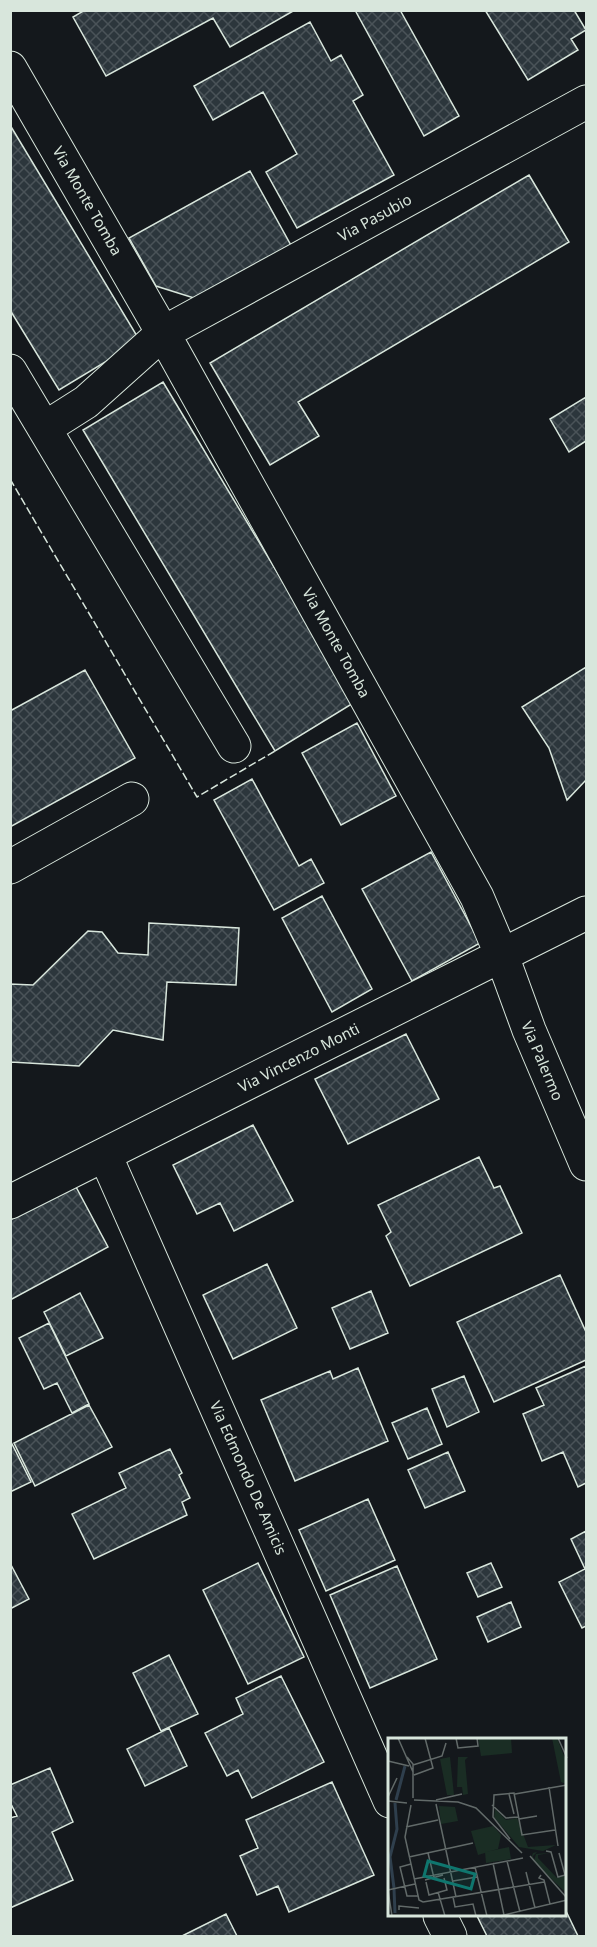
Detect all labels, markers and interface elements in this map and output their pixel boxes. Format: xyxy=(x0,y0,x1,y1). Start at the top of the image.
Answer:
street label: Via Monte Tomba xyxy=(48,142,127,259)
street label: Via Pasubio xyxy=(334,189,415,246)
street label: Via Monte Tomba xyxy=(298,584,375,701)
street label: Via Vincenzo Monti xyxy=(235,1018,363,1096)
street label: Via Palermo xyxy=(517,1018,569,1103)
street label: Via Edmondo De Amicis xyxy=(206,1398,292,1558)
inset map xyxy=(388,1738,567,1917)

